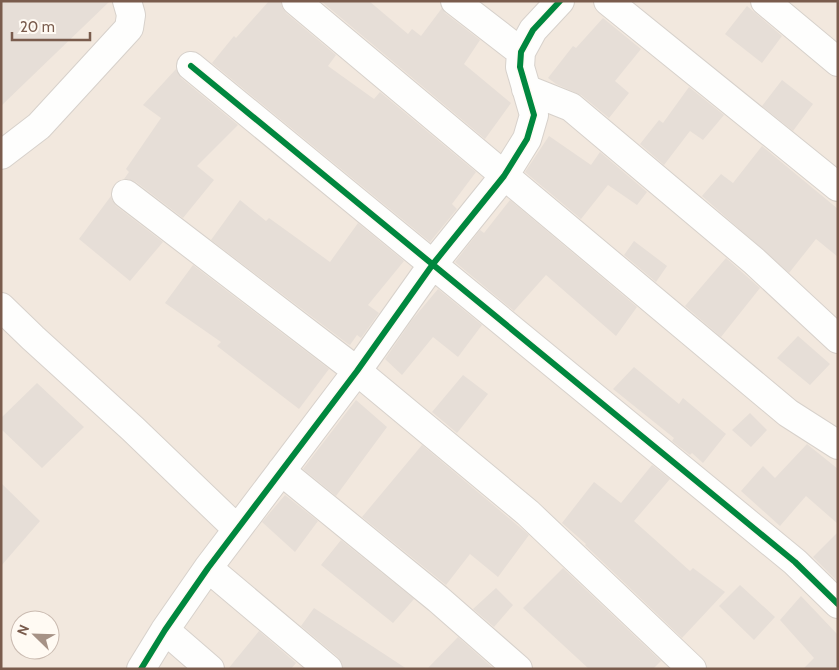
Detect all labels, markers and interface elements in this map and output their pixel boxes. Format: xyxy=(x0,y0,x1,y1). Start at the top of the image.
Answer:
scale bar xyxy=(12,10,90,42)
text: 20 m xyxy=(20,18,55,36)
north arrow xyxy=(10,610,60,660)
text: N xyxy=(13,622,33,638)

